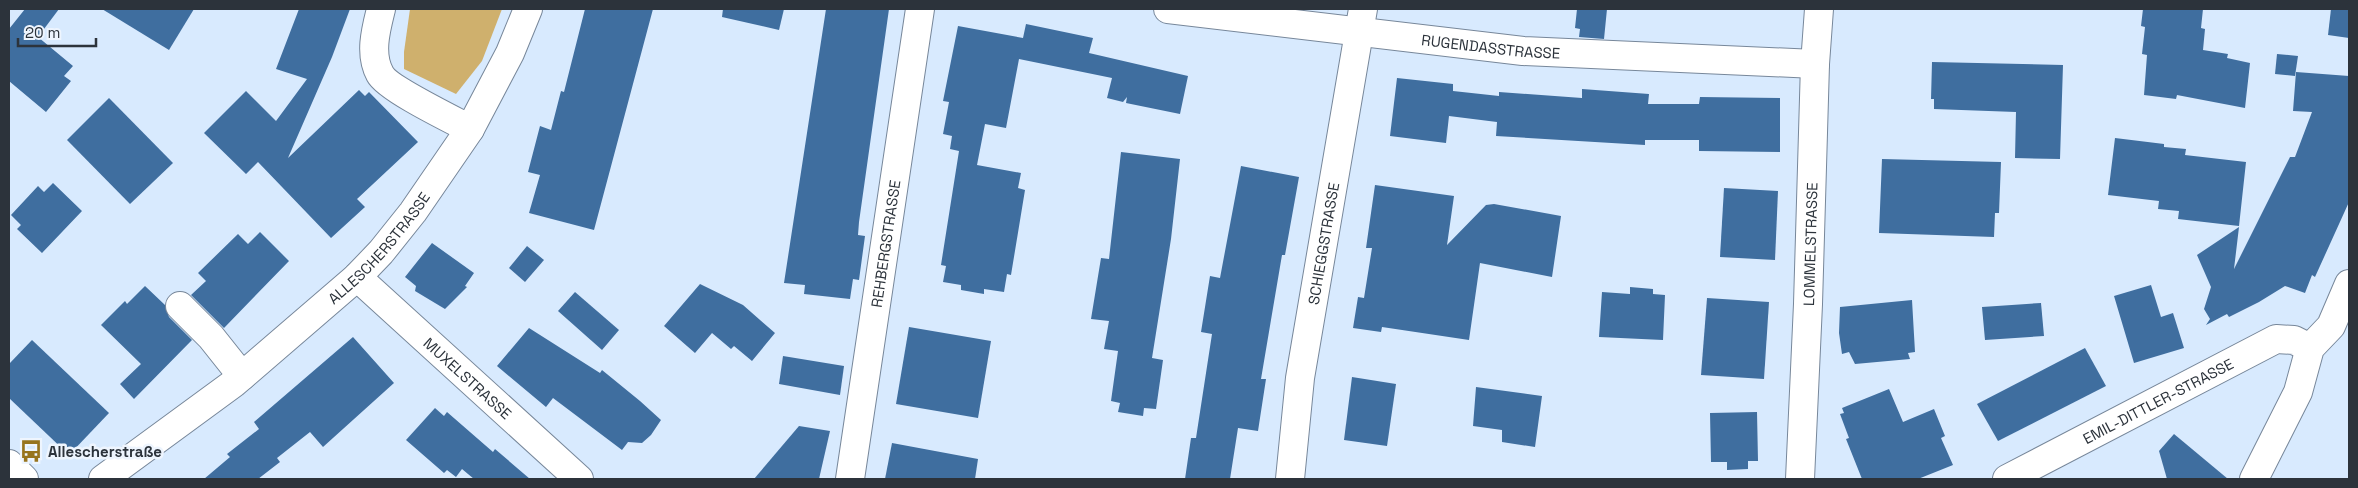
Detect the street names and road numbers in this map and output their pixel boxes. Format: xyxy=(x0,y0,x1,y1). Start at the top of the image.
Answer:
street label: RUGENDASSTRASSE xyxy=(1420,30,1561,62)
street label: REHBERGSTRASSE xyxy=(866,178,904,309)
street label: SCHIEGGSTRASSE xyxy=(1303,181,1343,306)
street label: LOMMELSTRASSE xyxy=(1798,182,1821,306)
street label: ALLESCHERSTRASSE xyxy=(324,188,434,308)
street label: MUXELSTRASSE xyxy=(420,333,516,423)
street label: EMIL-DITTLER-STRASSE xyxy=(2079,354,2236,448)

